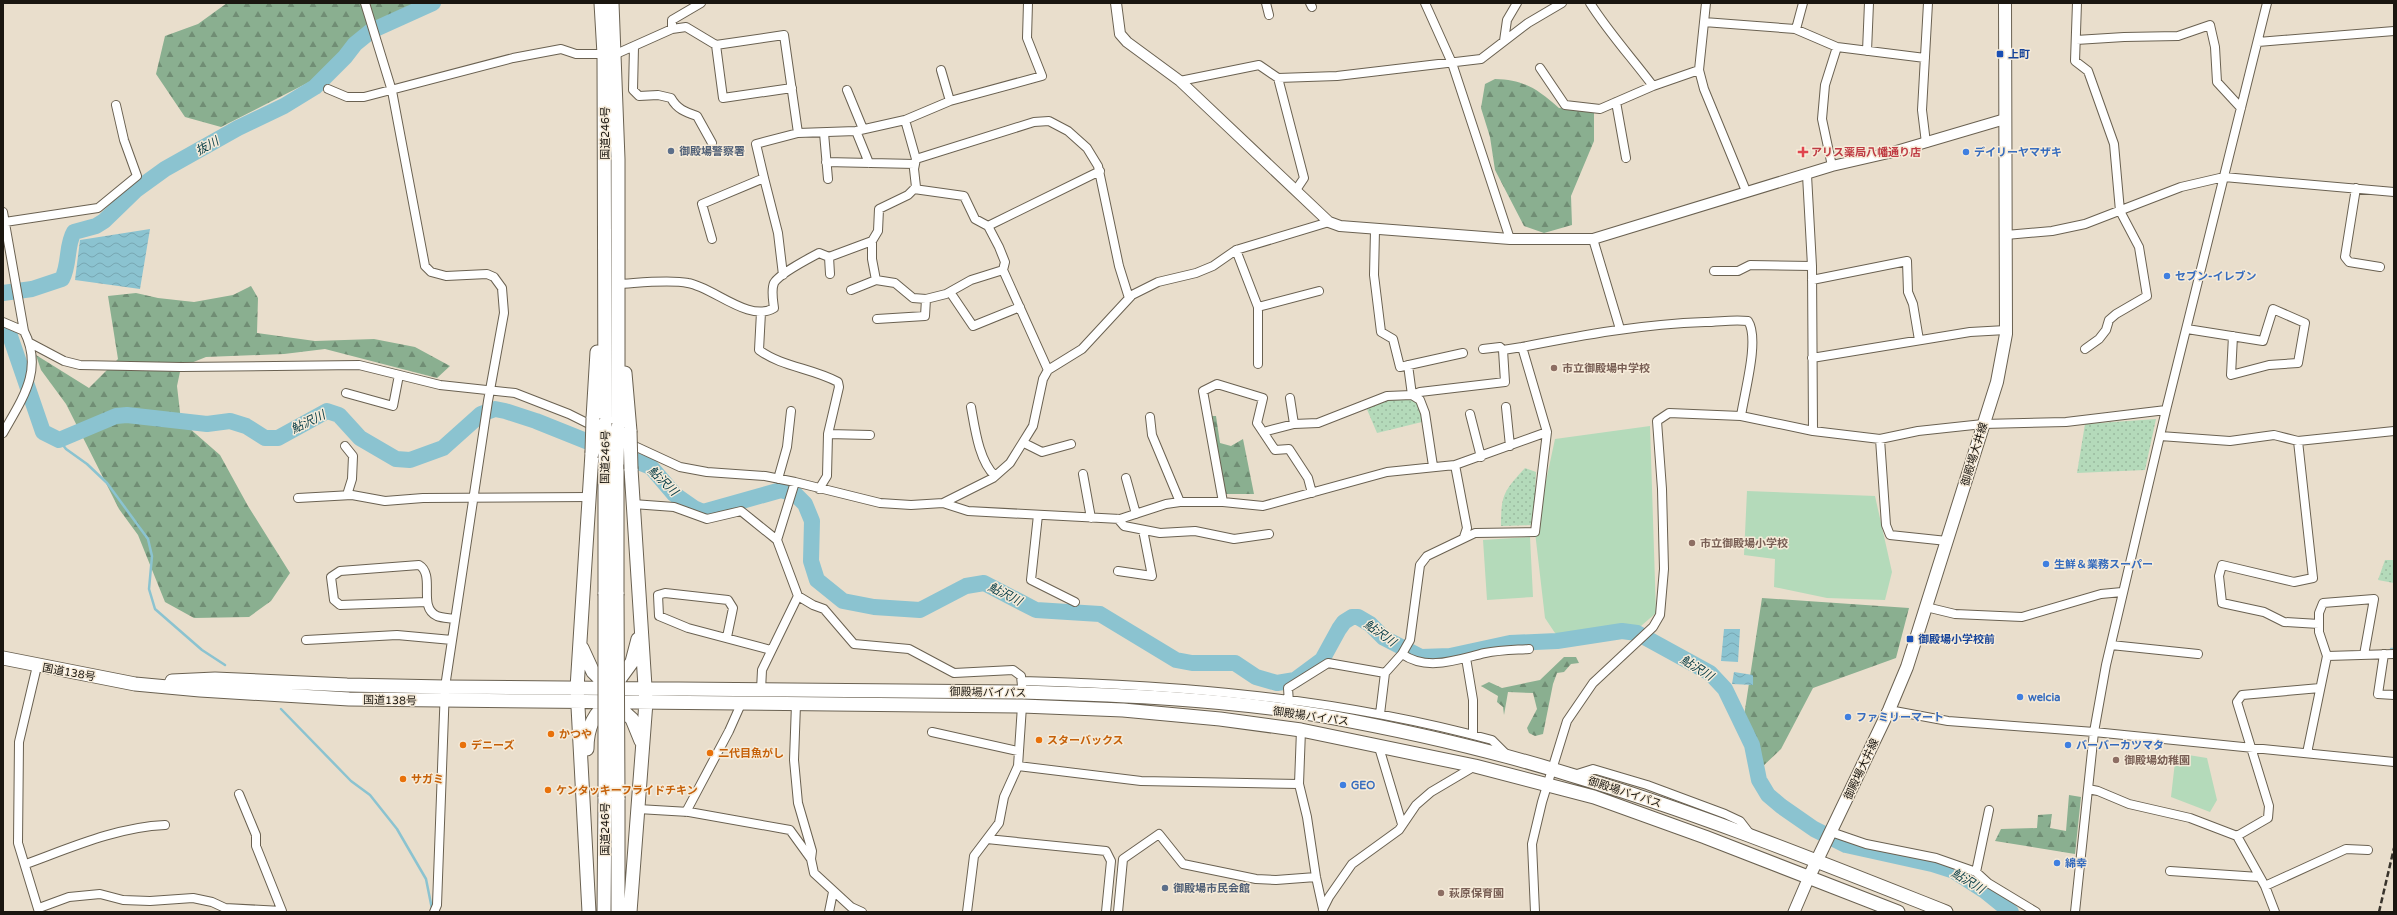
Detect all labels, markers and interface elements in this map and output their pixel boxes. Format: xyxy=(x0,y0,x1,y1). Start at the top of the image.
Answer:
place label: 上町 xyxy=(2008,48,2030,61)
marker: 上町 xyxy=(1995,49,2005,59)
street label: 国道246号 xyxy=(599,106,612,160)
water label: 抜川 xyxy=(193,133,223,158)
place label: 御殿場警察署 xyxy=(679,145,745,158)
marker: 御殿場警察署 xyxy=(666,146,676,156)
place label: アリス薬局八幡通り店 xyxy=(1811,146,1921,159)
place label: デイリーヤマザキ xyxy=(1974,146,2062,159)
marker: アリス薬局八幡通り店 xyxy=(1798,147,1808,157)
marker: デイリーヤマザキ xyxy=(1961,147,1971,157)
place label: セブン-イレブン xyxy=(2175,270,2257,283)
marker: セブン-イレブン xyxy=(2162,271,2172,281)
place label: 市立御殿場中学校 xyxy=(1562,362,1650,375)
marker: 市立御殿場中学校 xyxy=(1549,363,1559,373)
water label: 鮎沢川 xyxy=(289,407,329,436)
street label: 御殿場大井線 xyxy=(1958,421,1990,489)
street label: 国道246号 xyxy=(599,430,612,484)
water label: 鮎沢川 xyxy=(645,463,682,500)
place label: 市立御殿場小学校 xyxy=(1700,537,1788,550)
marker: 市立御殿場小学校 xyxy=(1687,538,1697,548)
place label: 生鮮＆業務スーパー xyxy=(2054,558,2153,571)
marker: 生鮮＆業務スーパー xyxy=(2041,559,2051,569)
water label: 鮎沢川 xyxy=(986,580,1026,609)
water label: 鮎沢川 xyxy=(1361,617,1400,650)
place label: 御殿場小学校前 xyxy=(1918,633,1995,646)
marker: 御殿場小学校前 xyxy=(1905,634,1915,644)
water label: 鮎沢川 xyxy=(1678,653,1718,685)
street label: 国道138号 xyxy=(41,661,97,684)
street label: 御殿場バイパス xyxy=(948,685,1026,700)
place label: welcia xyxy=(2028,691,2060,704)
marker: welcia xyxy=(2015,692,2025,702)
street label: 国道138号 xyxy=(363,694,417,707)
street label: 御殿場バイパス xyxy=(1271,705,1350,728)
place label: ファミリーマート xyxy=(1856,711,1944,724)
marker: ファミリーマート xyxy=(1843,712,1853,722)
place label: かつや xyxy=(559,728,592,741)
marker: かつや xyxy=(546,729,556,739)
place label: スターバックス xyxy=(1047,734,1124,747)
marker: スターバックス xyxy=(1034,735,1044,745)
street label: 御殿場大井線 xyxy=(1841,737,1881,803)
place label: デニーズ xyxy=(471,739,514,752)
place label: バーバーカツマタ xyxy=(2076,739,2164,752)
marker: デニーズ xyxy=(458,740,468,750)
marker: バーバーカツマタ xyxy=(2063,740,2073,750)
place label: 二代目魚がし xyxy=(718,747,784,760)
marker: 二代目魚がし xyxy=(705,748,715,758)
place label: 御殿場幼稚園 xyxy=(2124,754,2190,767)
marker: 御殿場幼稚園 xyxy=(2111,755,2121,765)
place label: サガミ xyxy=(411,773,444,786)
marker: サガミ xyxy=(398,774,408,784)
street label: 御殿場バイパス xyxy=(1585,774,1663,811)
place label: GEO xyxy=(1351,779,1375,792)
marker: GEO xyxy=(1338,780,1348,790)
place label: ケンタッキーフライドチキン xyxy=(556,784,698,797)
marker: ケンタッキーフライドチキン xyxy=(543,785,553,795)
street label: 国道246号 xyxy=(599,802,612,856)
place label: 綿幸 xyxy=(2065,857,2087,870)
marker: 綿幸 xyxy=(2052,858,2062,868)
water label: 鮎沢川 xyxy=(1949,866,1989,897)
place label: 御殿場市民会館 xyxy=(1173,882,1250,895)
marker: 御殿場市民会館 xyxy=(1160,883,1170,893)
place label: 萩原保育園 xyxy=(1449,887,1504,900)
marker: 萩原保育園 xyxy=(1436,888,1446,898)

